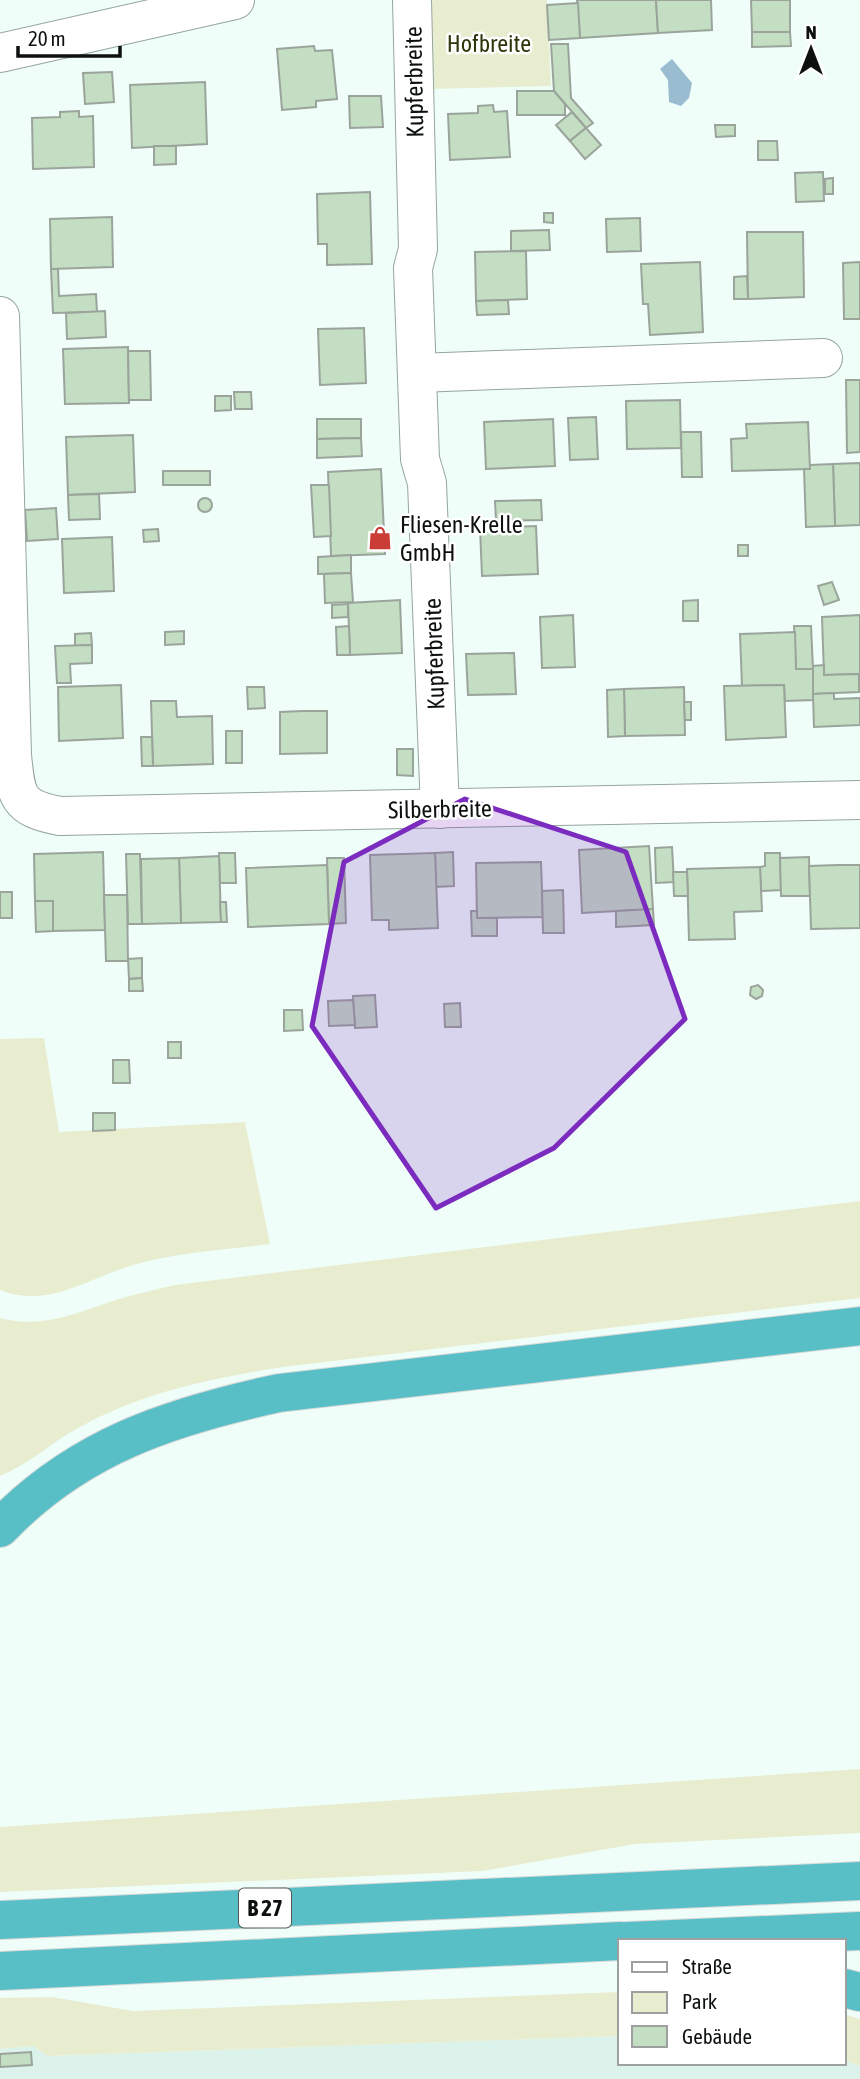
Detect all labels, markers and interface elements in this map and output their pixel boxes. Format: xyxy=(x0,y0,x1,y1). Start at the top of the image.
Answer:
scale bar xyxy=(18,14,119,58)
north arrow xyxy=(776,14,846,84)
text: N xyxy=(805,21,817,43)
text: 20 m xyxy=(28,26,66,50)
street label: Kupferbreite xyxy=(400,26,428,138)
park label: Hofbreite xyxy=(447,30,531,57)
place label: Fliesen-Krelle GmbH xyxy=(400,511,523,566)
shop icon: Fliesen-Krelle GmbH xyxy=(366,524,394,552)
street label: Kupferbreite xyxy=(419,598,449,710)
street label: Silberbreite xyxy=(388,795,492,823)
road number: B 27 xyxy=(239,1888,291,1927)
legend xyxy=(618,1939,846,2065)
text: Straße xyxy=(682,1954,732,1978)
text: Park xyxy=(682,1989,717,2013)
text: Gebäude xyxy=(682,2024,752,2048)

